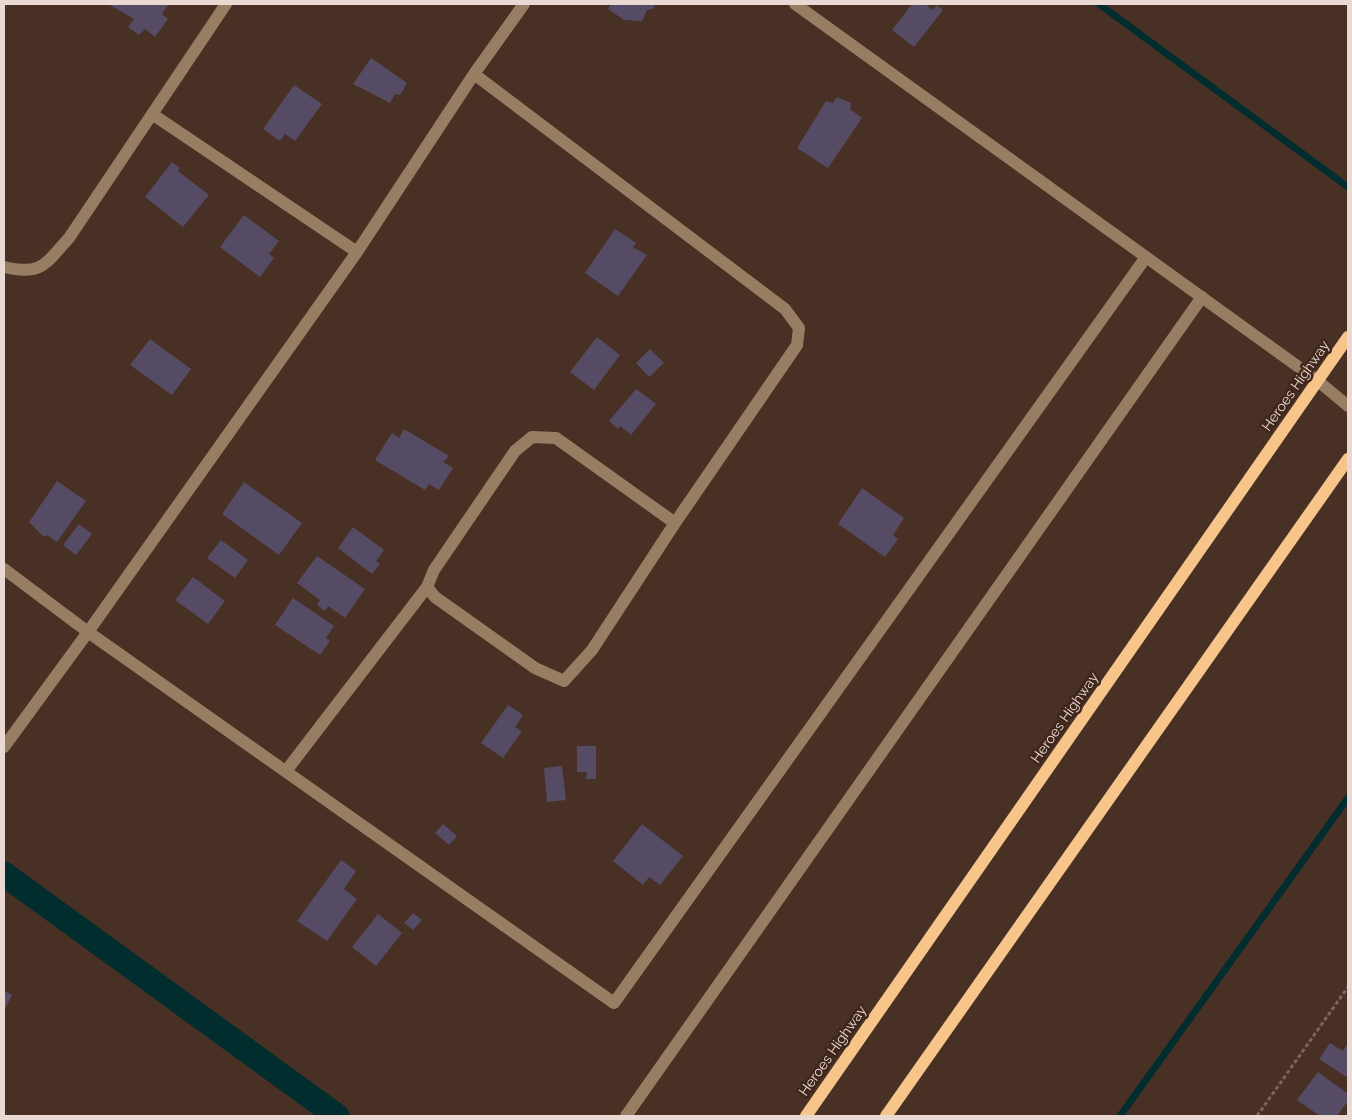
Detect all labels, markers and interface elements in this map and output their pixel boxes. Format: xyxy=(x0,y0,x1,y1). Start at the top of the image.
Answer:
street label: Heroes Highway xyxy=(1259,338,1333,434)
street label: Heroes Highway xyxy=(1028,670,1102,766)
street label: Heroes Highway xyxy=(796,1003,870,1099)

